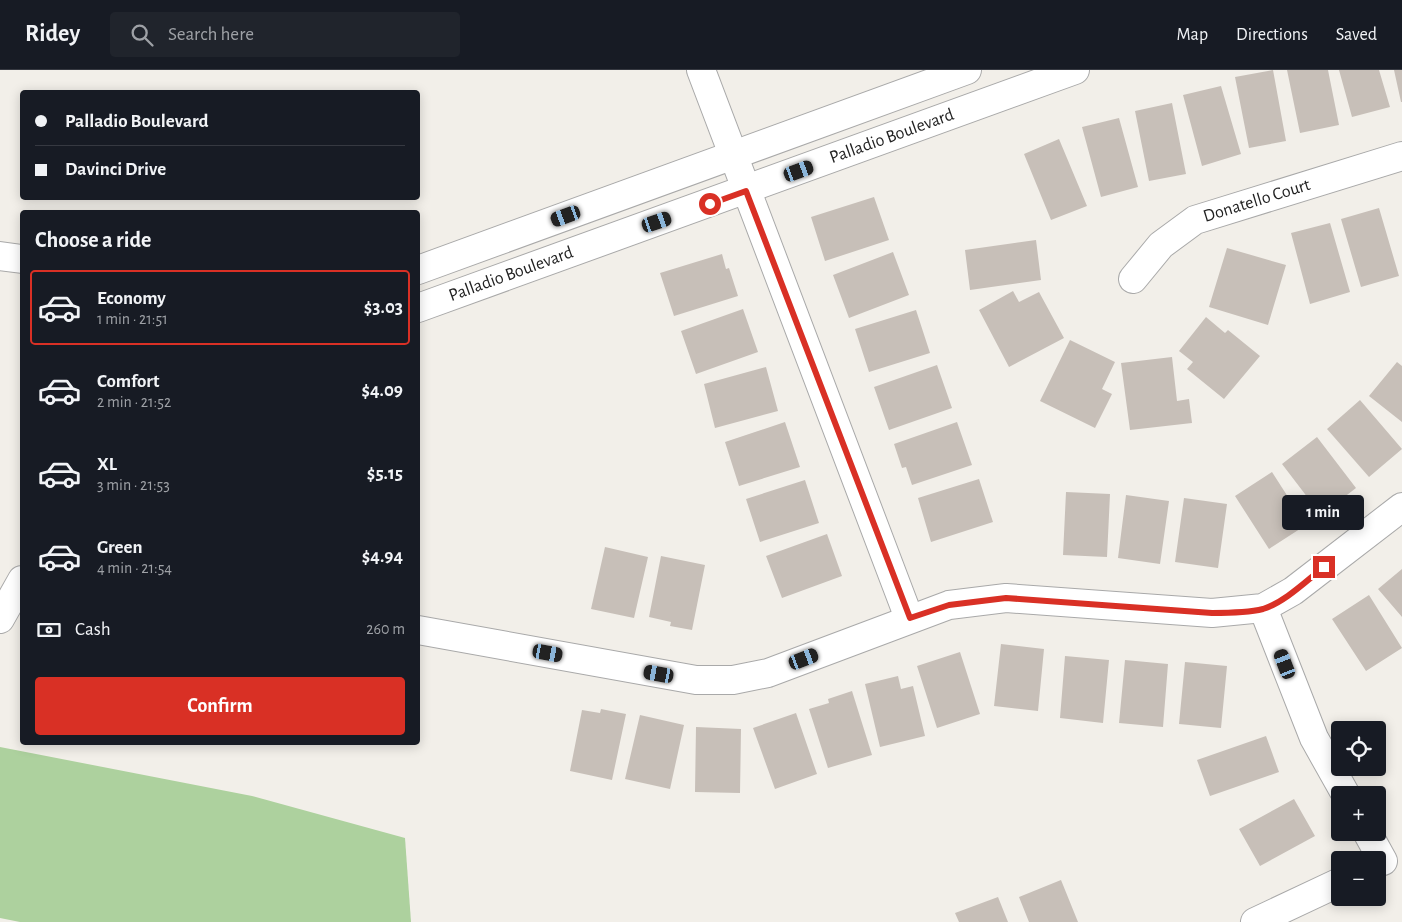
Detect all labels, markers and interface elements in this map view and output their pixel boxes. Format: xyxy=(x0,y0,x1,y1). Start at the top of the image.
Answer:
search box xyxy=(110,12,460,57)
icon: search xyxy=(128,21,156,49)
text: Ridey xyxy=(25,22,80,46)
text: Search here xyxy=(168,25,254,44)
text: Map xyxy=(1177,26,1208,44)
text: Directions xyxy=(1236,26,1308,44)
text: Saved xyxy=(1336,26,1377,44)
street label: Palladio Boulevard xyxy=(827,106,956,167)
text: Palladio Boulevard xyxy=(65,112,209,131)
car xyxy=(782,159,815,183)
text: Davinci Drive xyxy=(65,160,166,179)
street label: Donatello Court xyxy=(1201,176,1313,226)
route start xyxy=(699,193,721,215)
car xyxy=(549,204,582,228)
car xyxy=(640,210,673,234)
text: Choose a ride xyxy=(35,229,151,251)
street label: Palladio Boulevard xyxy=(446,244,576,305)
icon: car xyxy=(37,285,82,330)
text: Economy xyxy=(97,289,166,308)
text: $3.03 xyxy=(364,298,403,317)
text: 1 min · 21:51 xyxy=(97,311,168,327)
icon: car xyxy=(37,368,82,413)
text: Comfort xyxy=(97,372,159,391)
text: $4.09 xyxy=(361,381,403,400)
text: 2 min · 21:52 xyxy=(97,394,171,410)
icon: car xyxy=(37,451,82,496)
text: XL xyxy=(97,455,117,474)
text: $5.15 xyxy=(367,464,403,483)
text: 3 min · 21:53 xyxy=(97,477,170,493)
callout: 1 min xyxy=(1283,494,1365,530)
text: 1 min xyxy=(1306,504,1340,520)
icon: car xyxy=(37,534,82,579)
text: Green xyxy=(97,538,143,557)
text: $4.94 xyxy=(362,547,403,566)
route end xyxy=(1313,556,1335,578)
text: 4 min · 21:54 xyxy=(97,560,172,576)
icon: cash xyxy=(35,616,63,644)
text: Cash xyxy=(75,620,111,639)
text: 260 m xyxy=(366,621,405,637)
car xyxy=(531,643,564,663)
car xyxy=(787,647,820,671)
car xyxy=(1272,647,1297,681)
car xyxy=(642,664,675,684)
button: Confirm xyxy=(35,677,405,735)
map controls xyxy=(1331,721,1386,906)
button: locate xyxy=(1331,721,1386,776)
button: + xyxy=(1331,786,1386,841)
button: − xyxy=(1331,851,1386,906)

